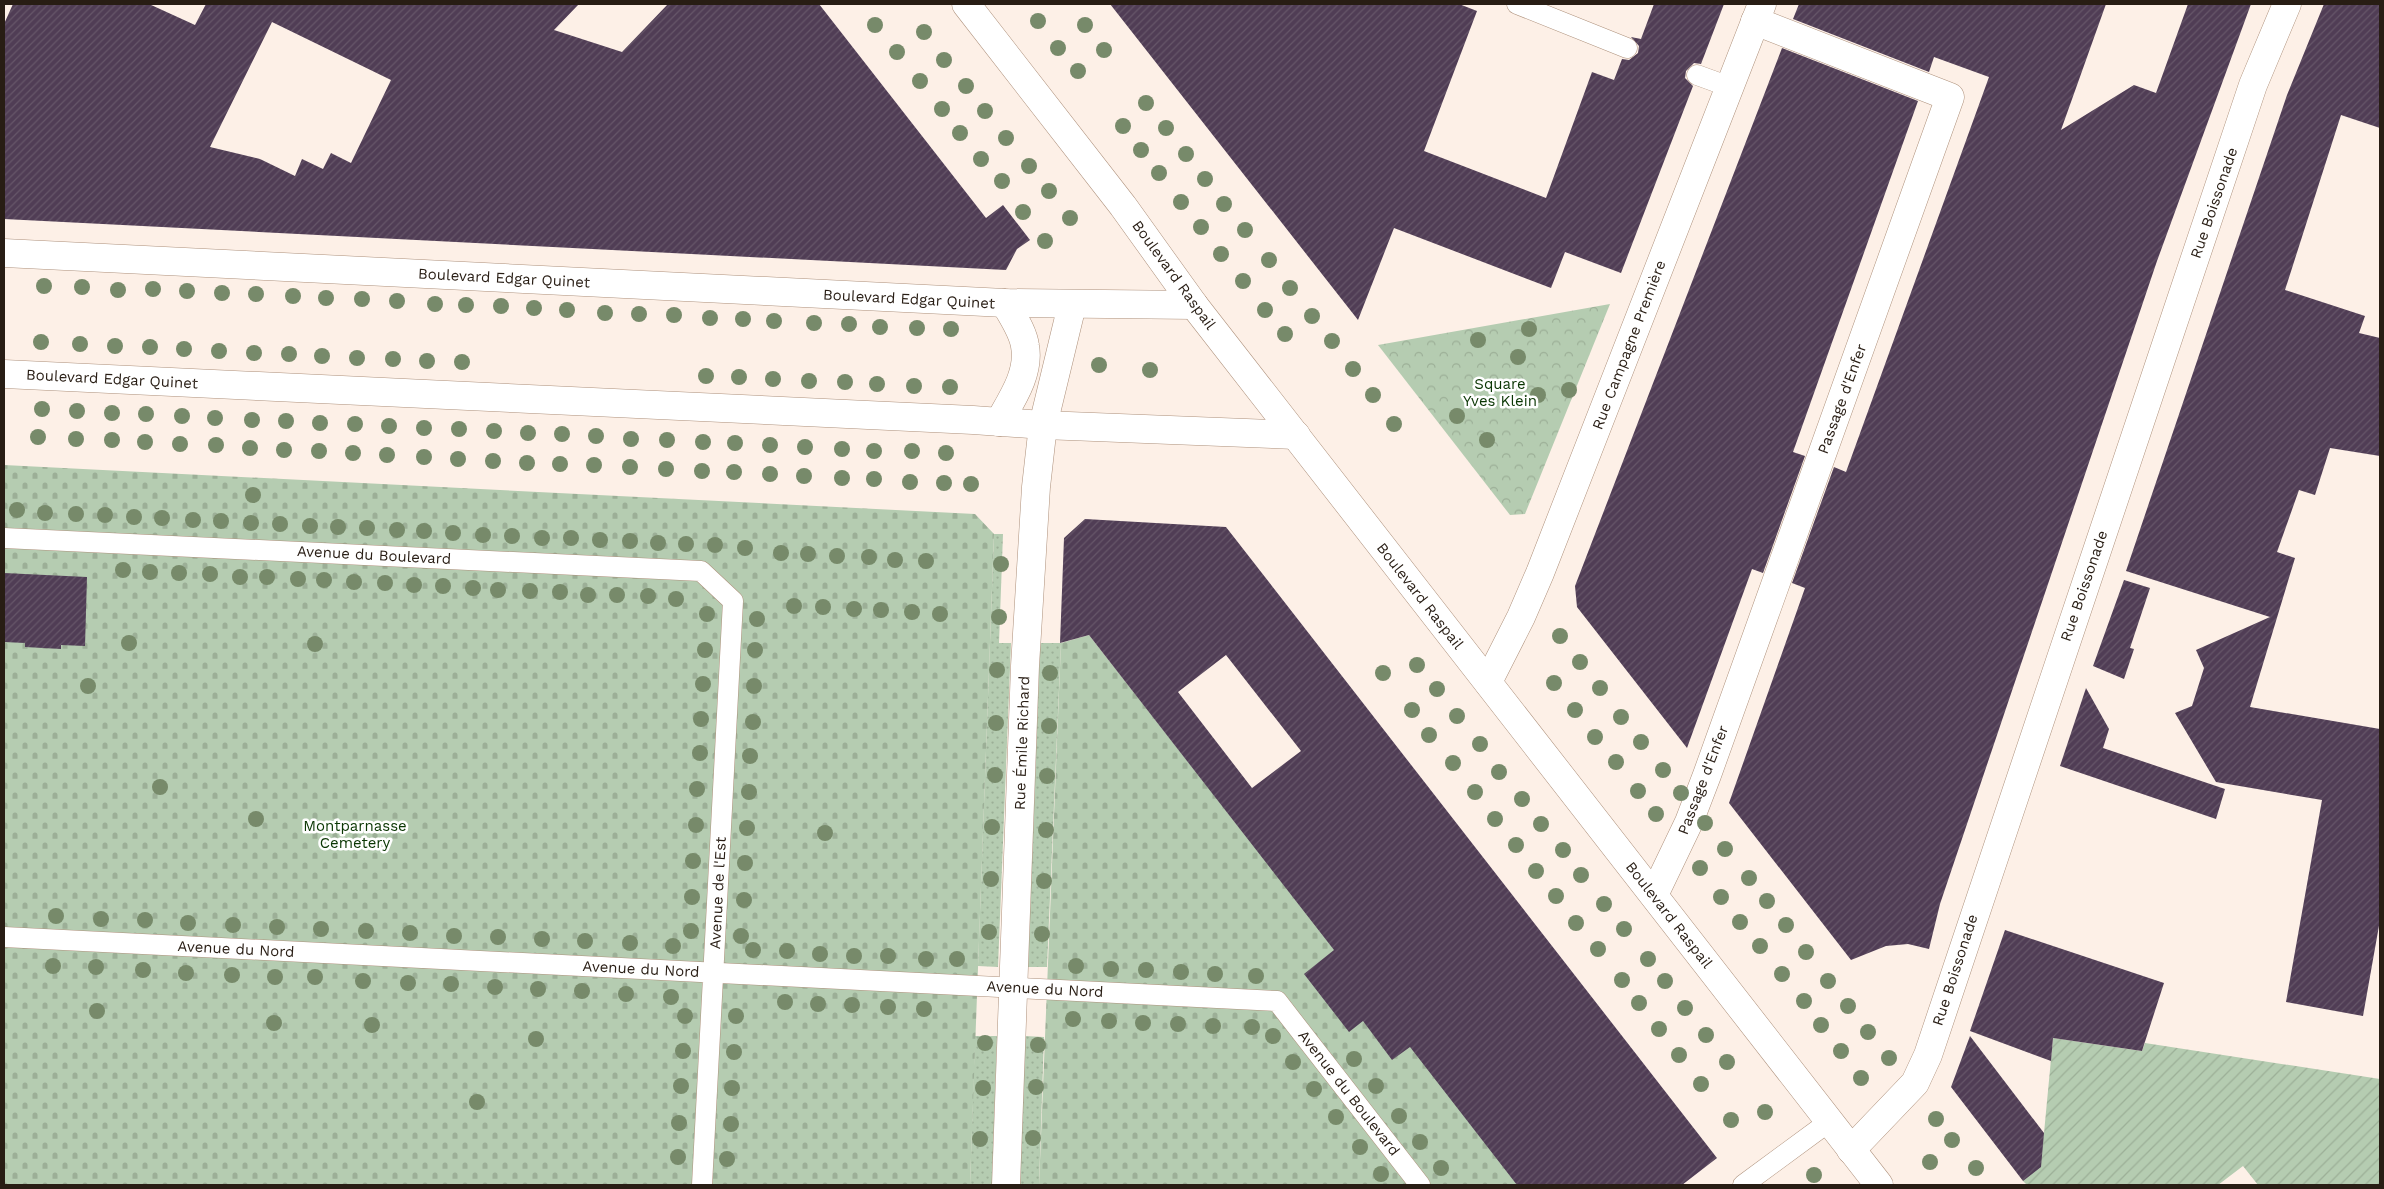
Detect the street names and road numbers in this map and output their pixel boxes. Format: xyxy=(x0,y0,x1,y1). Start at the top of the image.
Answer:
street label: Rue Boissonade xyxy=(2187,145,2241,261)
street label: Boulevard Raspail xyxy=(1128,217,1220,333)
street label: Rue Campagne Première xyxy=(1588,258,1670,432)
street label: Boulevard Edgar Quinet xyxy=(418,265,591,292)
street label: Boulevard Edgar Quinet xyxy=(823,286,996,313)
street label: Passage d'Enfer xyxy=(1814,342,1870,456)
street label: Boulevard Edgar Quinet xyxy=(26,366,199,393)
street label: Rue Boissonade xyxy=(2057,528,2111,644)
street label: Boulevard Raspail xyxy=(1373,539,1467,653)
street label: Avenue du Boulevard xyxy=(296,542,452,568)
street label: Rue Émile Richard xyxy=(1011,676,1033,810)
street label: Passage d'Enfer xyxy=(1674,723,1732,837)
street label: Avenue de l'Est xyxy=(706,835,730,950)
street label: Boulevard Raspail xyxy=(1622,858,1716,972)
street label: Rue Boissonade xyxy=(1928,912,1982,1028)
street label: Avenue du Nord xyxy=(177,937,295,961)
street label: Avenue du Nord xyxy=(582,957,700,981)
street label: Avenue du Nord xyxy=(986,977,1104,1001)
street label: Avenue du Boulevard xyxy=(1294,1027,1404,1159)

